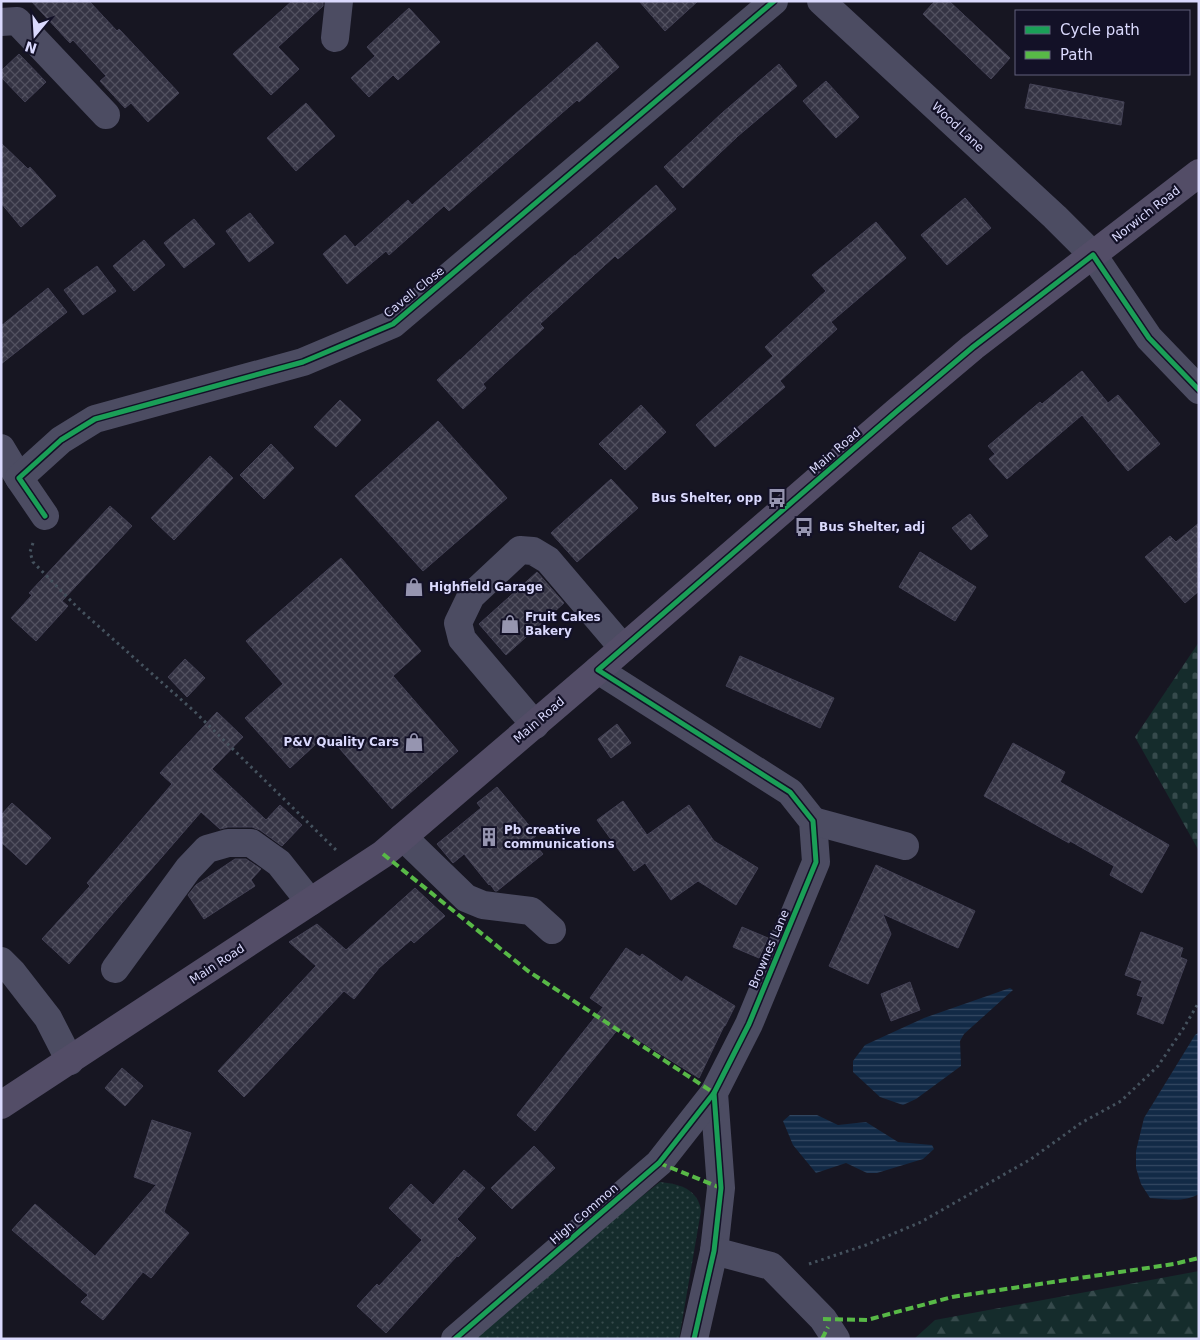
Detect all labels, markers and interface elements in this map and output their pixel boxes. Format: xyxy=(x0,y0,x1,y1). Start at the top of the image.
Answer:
north arrow xyxy=(10,10,60,60)
legend xyxy=(1015,10,1190,75)
text: Cycle path xyxy=(1060,21,1140,39)
text: N xyxy=(23,38,39,57)
text: Path xyxy=(1060,46,1093,64)
street label: Wood Lane xyxy=(929,99,987,155)
street label: Norwich Road xyxy=(1109,183,1183,245)
street label: Cavell Close xyxy=(381,263,447,321)
street label: Main Road xyxy=(807,425,863,477)
bus stop icon: Bus Shelter, opp xyxy=(766,487,788,509)
place label: Bus Shelter, opp xyxy=(651,491,762,505)
bus stop icon: Bus Shelter, adj xyxy=(793,516,815,538)
place label: Bus Shelter, adj xyxy=(819,520,925,534)
shop icon: Highfield Garage xyxy=(403,576,425,598)
place label: Highfield Garage xyxy=(429,580,543,594)
place label: Fruit Cakes Bakery xyxy=(525,610,601,638)
shop icon: Fruit Cakes Bakery xyxy=(499,613,521,635)
street label: Main Road xyxy=(511,694,567,746)
shop icon: P&V Quality Cars xyxy=(403,731,425,753)
place label: P&V Quality Cars xyxy=(284,735,399,749)
place label: Pb creative communications xyxy=(504,823,615,851)
building icon: Pb creative communications xyxy=(478,826,500,848)
street label: Brownes Lane xyxy=(746,908,792,990)
street label: Main Road xyxy=(187,941,247,987)
street label: High Common xyxy=(547,1181,621,1247)

